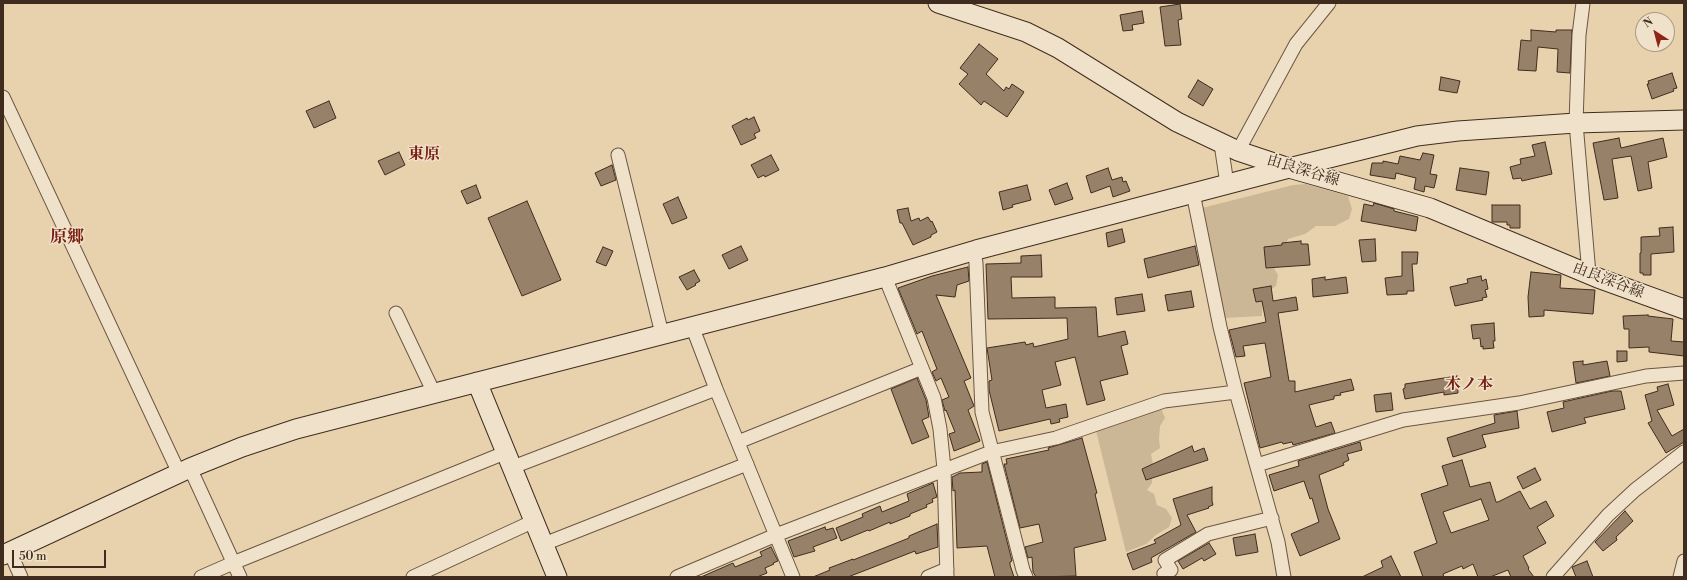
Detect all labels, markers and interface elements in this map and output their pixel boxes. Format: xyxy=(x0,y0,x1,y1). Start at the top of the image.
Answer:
north arrow xyxy=(1635,12,1675,52)
text: N xyxy=(1641,15,1656,31)
district label: 東原 xyxy=(408,145,440,165)
street label: 由良深谷線 xyxy=(1265,151,1341,191)
district label: 原郷 xyxy=(50,228,84,248)
street label: 由良深谷線 xyxy=(1570,259,1646,303)
district label: 木ノ本 xyxy=(1445,375,1493,395)
scale bar xyxy=(14,542,108,568)
text: 50 m xyxy=(19,549,47,564)

